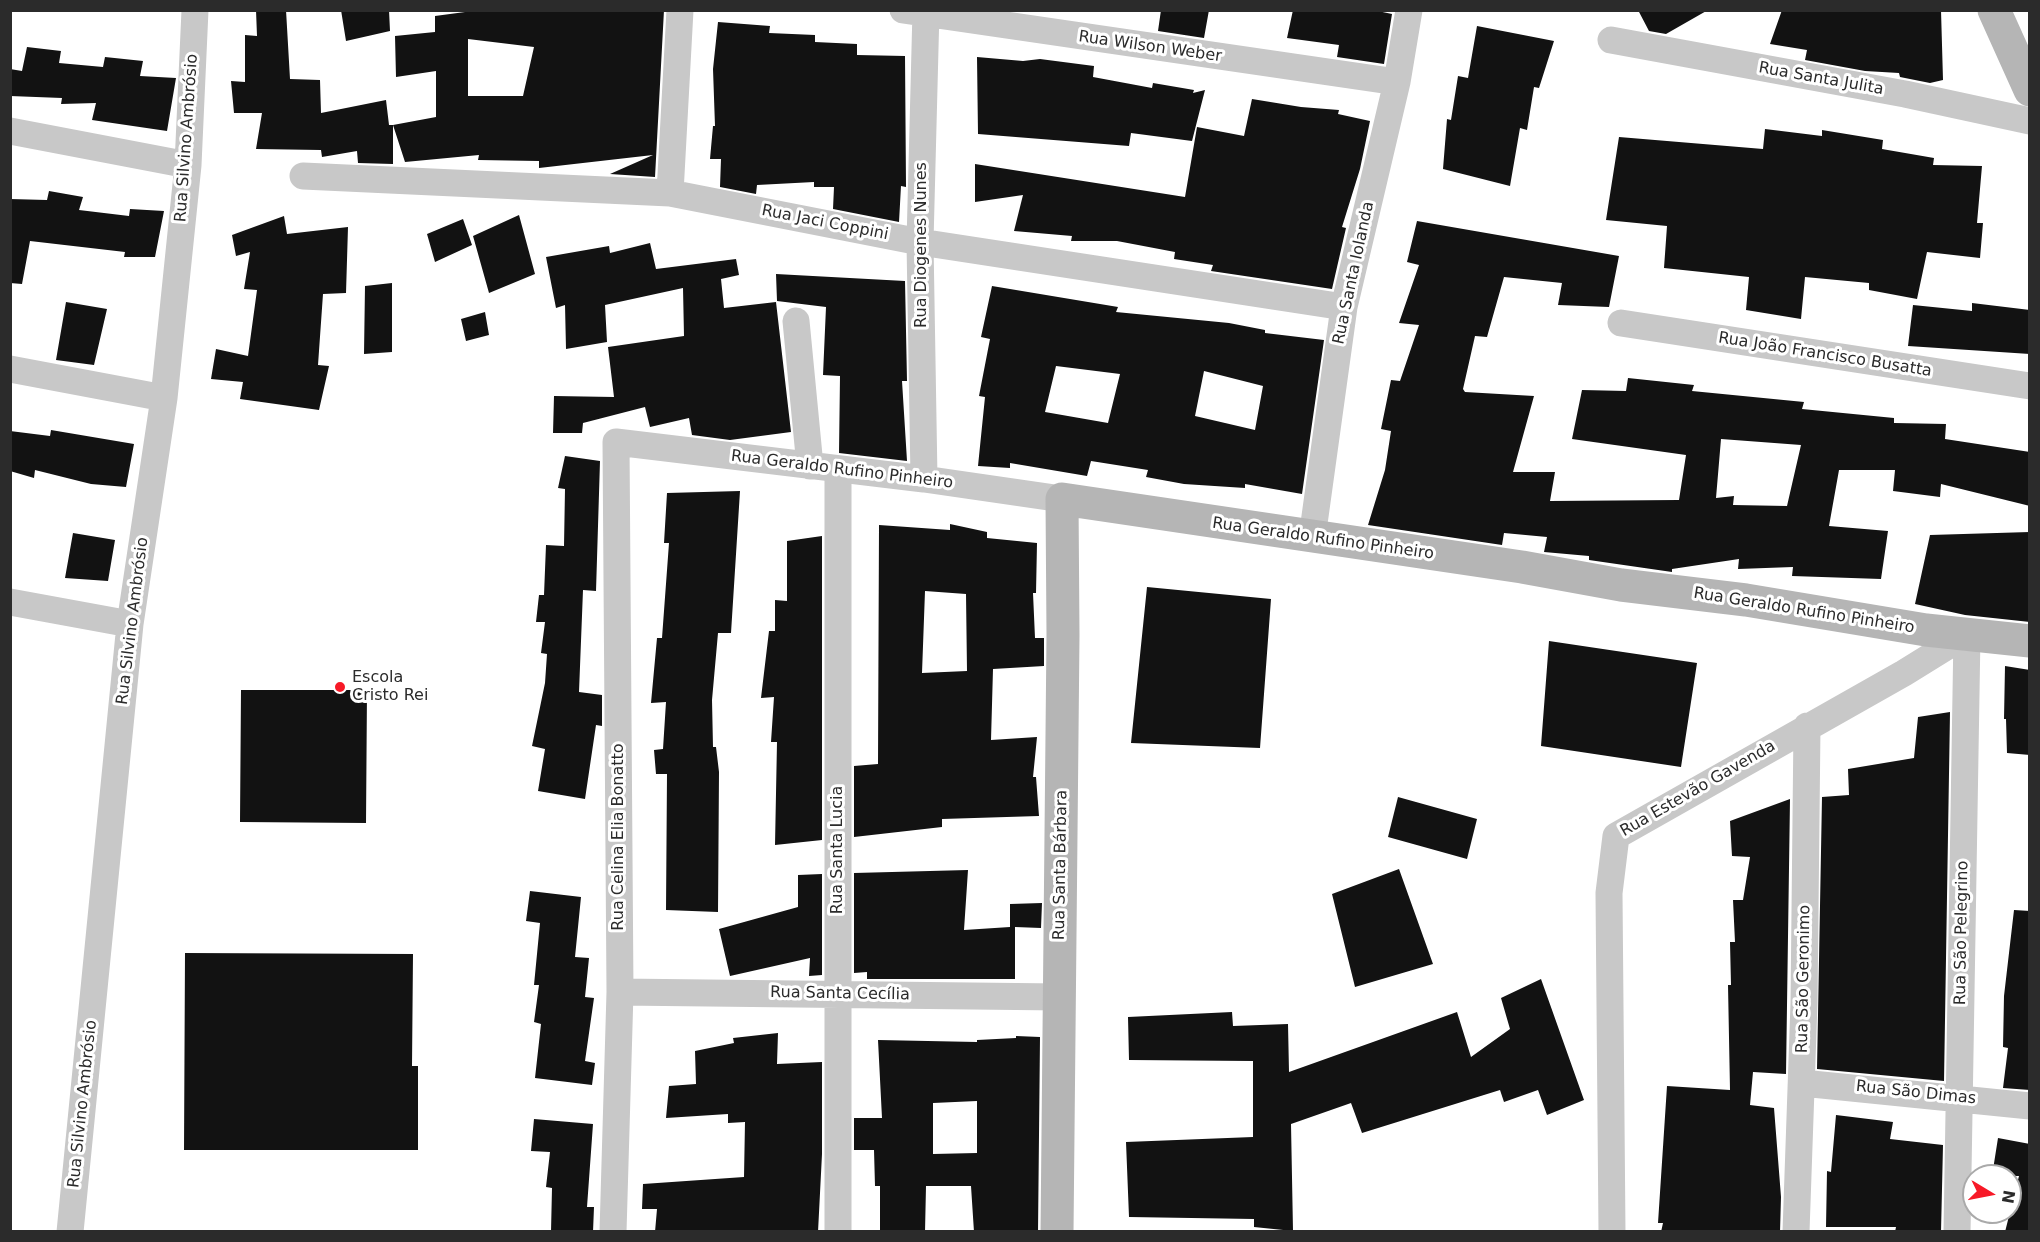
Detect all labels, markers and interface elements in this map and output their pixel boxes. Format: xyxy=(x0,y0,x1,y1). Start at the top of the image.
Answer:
street label: Rua Wilson Weber xyxy=(1077,27,1223,67)
street label: Rua Silvino Ambrósio xyxy=(172,53,202,223)
street label: Rua Santa Julita xyxy=(1757,59,1885,99)
street label: Rua Diogenes Nunes xyxy=(912,162,932,328)
street label: Rua Santa Iolanda xyxy=(1329,200,1379,346)
street label: Rua Jaci Coppini xyxy=(760,201,890,245)
street label: Rua João Francisco Busatta xyxy=(1717,329,1933,381)
street label: Rua Geraldo Rufino Pinheiro xyxy=(730,447,954,493)
street label: Rua Geraldo Rufino Pinheiro xyxy=(1211,514,1435,564)
street label: Rua Silvino Ambrósio xyxy=(113,536,153,706)
street label: Rua Geraldo Rufino Pinheiro xyxy=(1692,584,1916,638)
place label: Escola Cristo Rei xyxy=(352,668,428,706)
marker: Escola Cristo Rei xyxy=(333,680,347,694)
street label: Rua Estevão Gavenda xyxy=(1617,737,1779,841)
street label: Rua Celina Elia Bonatto xyxy=(609,743,629,931)
street label: Rua Santa Lucia xyxy=(828,786,848,914)
street label: Rua Santa Bárbara xyxy=(1050,790,1072,940)
street label: Rua São Pelegrino xyxy=(1951,861,1973,1005)
street label: Rua São Geronimo xyxy=(1793,905,1815,1053)
street label: Rua Santa Cecília xyxy=(770,983,910,1005)
street label: Rua Silvino Ambrósio xyxy=(65,1019,101,1189)
street label: Rua São Dimas xyxy=(1855,1077,1977,1109)
north arrow xyxy=(1962,1164,2022,1224)
text: N xyxy=(1998,1189,2019,1205)

